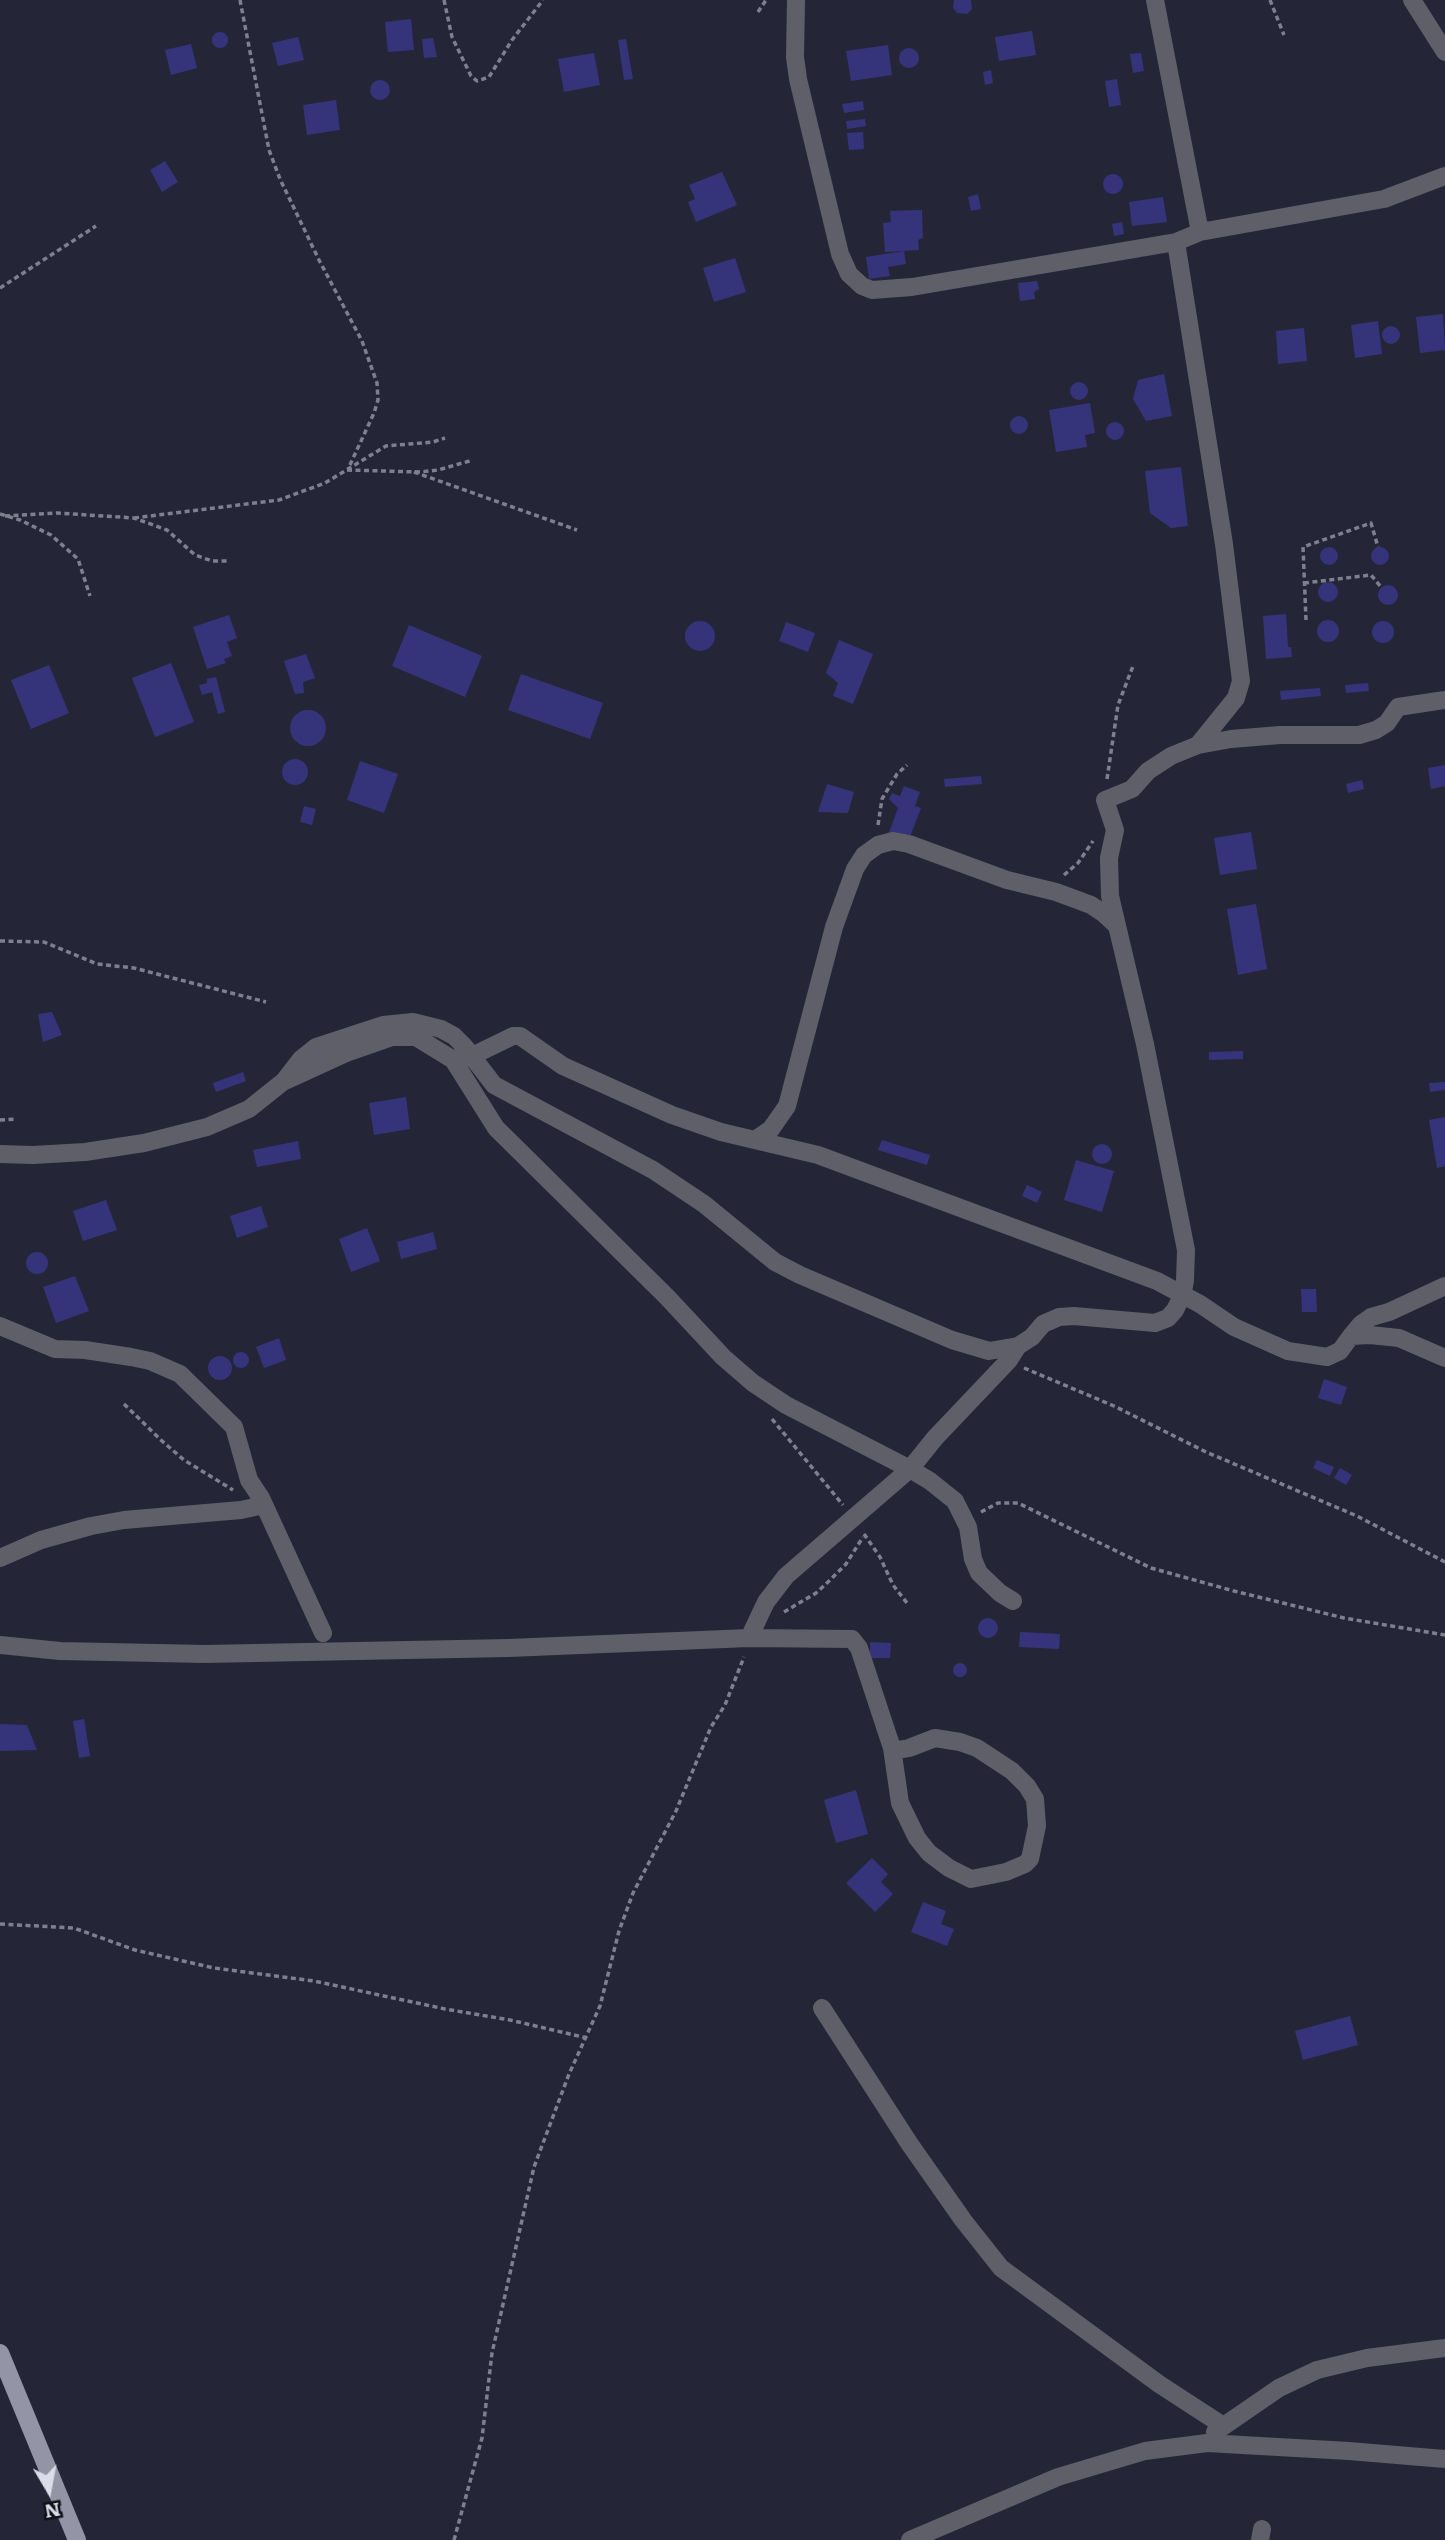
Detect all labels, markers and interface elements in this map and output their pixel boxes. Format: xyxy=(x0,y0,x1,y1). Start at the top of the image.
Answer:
north arrow xyxy=(14,2456,84,2526)
text: N xyxy=(42,2497,63,2527)

